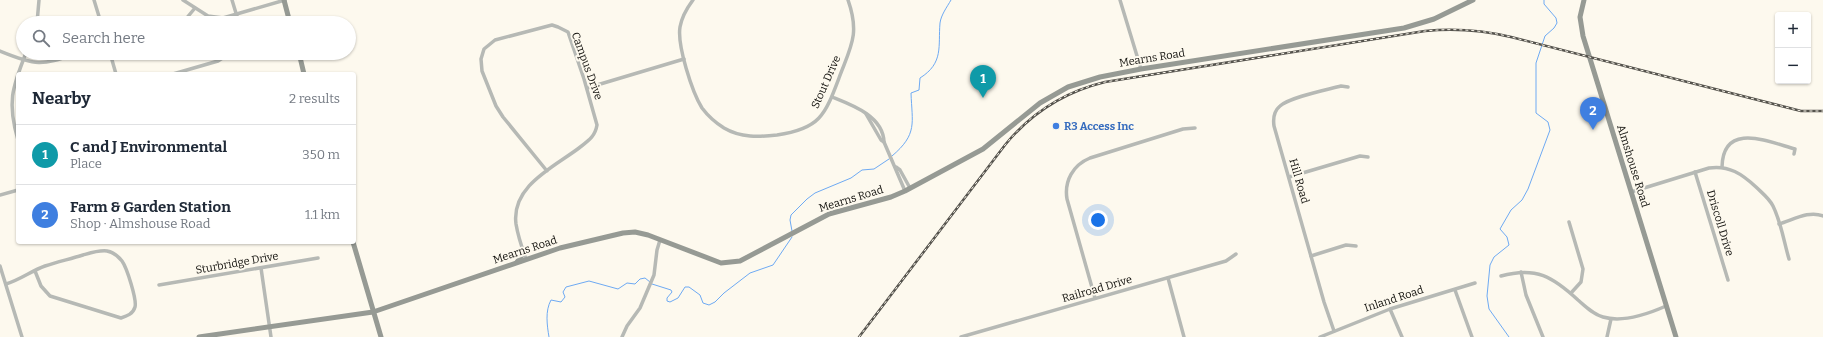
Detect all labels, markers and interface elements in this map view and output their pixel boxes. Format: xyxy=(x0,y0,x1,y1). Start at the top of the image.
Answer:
map controls xyxy=(1775,12,1811,84)
button: + xyxy=(1775,12,1811,48)
search box xyxy=(16,16,356,60)
icon: search xyxy=(30,27,52,49)
text: Search here xyxy=(62,29,145,47)
street label: Campus Drive xyxy=(569,30,605,102)
street label: Mearns Road xyxy=(1118,46,1186,70)
button: − xyxy=(1775,48,1811,84)
street label: Stout Drive xyxy=(809,53,843,111)
pin: 1 xyxy=(970,65,996,98)
text: Nearby xyxy=(32,88,91,109)
text: 2 results xyxy=(289,91,340,106)
pin: 2 xyxy=(1580,97,1606,130)
place label: R3 Access Inc xyxy=(1064,120,1134,133)
marker: R3 Access Inc xyxy=(1051,121,1061,131)
street label: Almshouse Road xyxy=(1614,123,1652,209)
text: C and J Environmental xyxy=(70,138,227,156)
text: 1 xyxy=(42,147,48,162)
text: 350 m xyxy=(302,147,340,162)
text: Place xyxy=(70,156,102,171)
street label: Hill Road xyxy=(1286,157,1312,206)
street label: Mearns Road xyxy=(817,183,885,215)
street label: Driscoll Drive xyxy=(1704,188,1736,258)
text: Farm & Garden Station xyxy=(70,198,231,216)
text: 2 xyxy=(41,207,49,222)
text: 1.1 km xyxy=(305,207,340,222)
your location xyxy=(1088,210,1108,230)
text: Shop · Almshouse Road xyxy=(70,216,211,231)
street label: Mearns Road xyxy=(491,233,559,266)
street label: Sturbridge Drive xyxy=(194,249,280,277)
street label: Railroad Drive xyxy=(1060,273,1134,305)
street label: Inland Road xyxy=(1363,283,1426,315)

